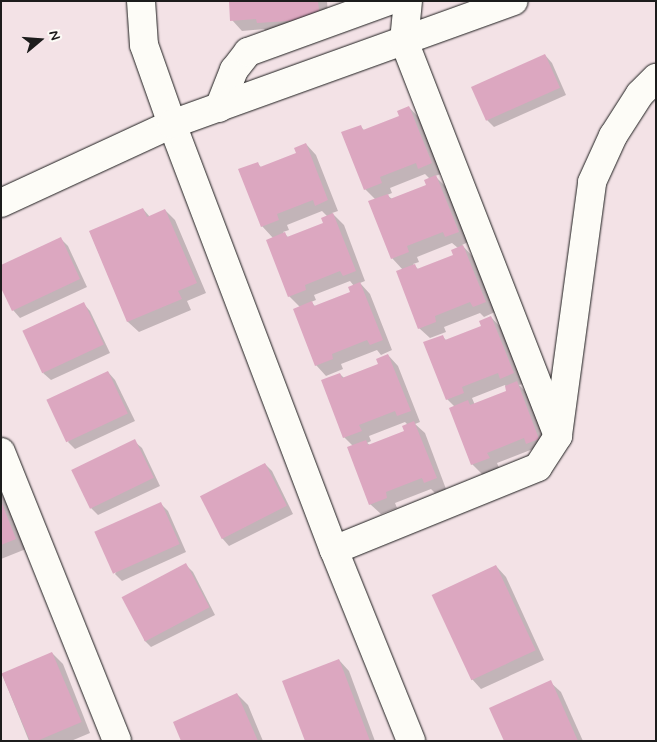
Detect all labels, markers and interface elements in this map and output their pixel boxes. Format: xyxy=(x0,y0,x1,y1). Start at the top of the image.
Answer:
north arrow xyxy=(15,15,65,65)
text: N xyxy=(44,28,64,43)

